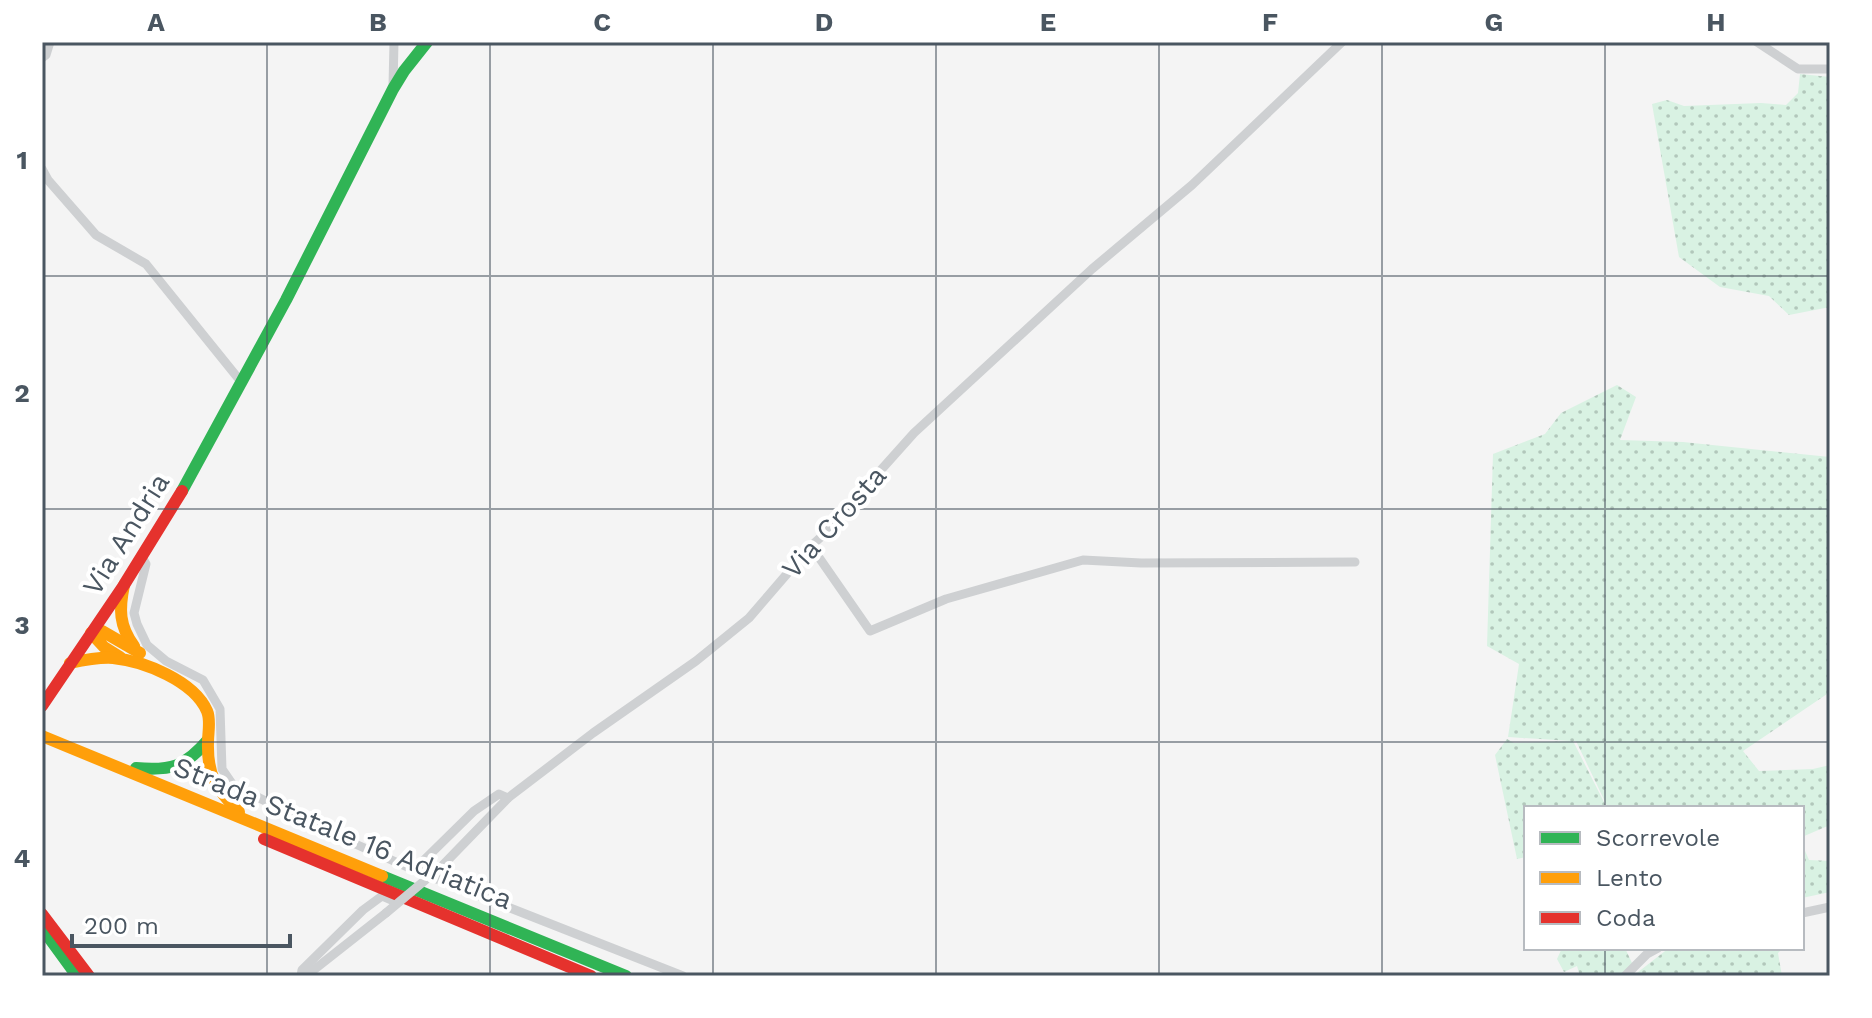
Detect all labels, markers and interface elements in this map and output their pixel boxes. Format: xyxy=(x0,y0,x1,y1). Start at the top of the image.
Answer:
text: A xyxy=(147,7,165,37)
text: B xyxy=(369,7,387,37)
text: C xyxy=(593,7,611,37)
text: D xyxy=(815,7,833,37)
text: E xyxy=(1040,7,1056,37)
text: F xyxy=(1262,7,1278,37)
text: G xyxy=(1485,7,1503,37)
text: H xyxy=(1706,7,1726,37)
text: 1 xyxy=(16,145,28,175)
text: 2 xyxy=(14,378,30,408)
street label: Via Crosta xyxy=(775,459,893,585)
street label: Via Andria xyxy=(76,467,176,601)
text: 3 xyxy=(14,610,30,640)
street label: Strada Statale 16 Adriatica xyxy=(169,750,517,916)
legend xyxy=(1524,806,1804,950)
text: Scorrevole xyxy=(1596,824,1720,852)
text: 4 xyxy=(14,843,31,873)
text: Lento xyxy=(1596,864,1663,892)
scale bar xyxy=(72,898,290,948)
text: Coda xyxy=(1596,904,1656,932)
text: 200 m xyxy=(84,912,159,940)

